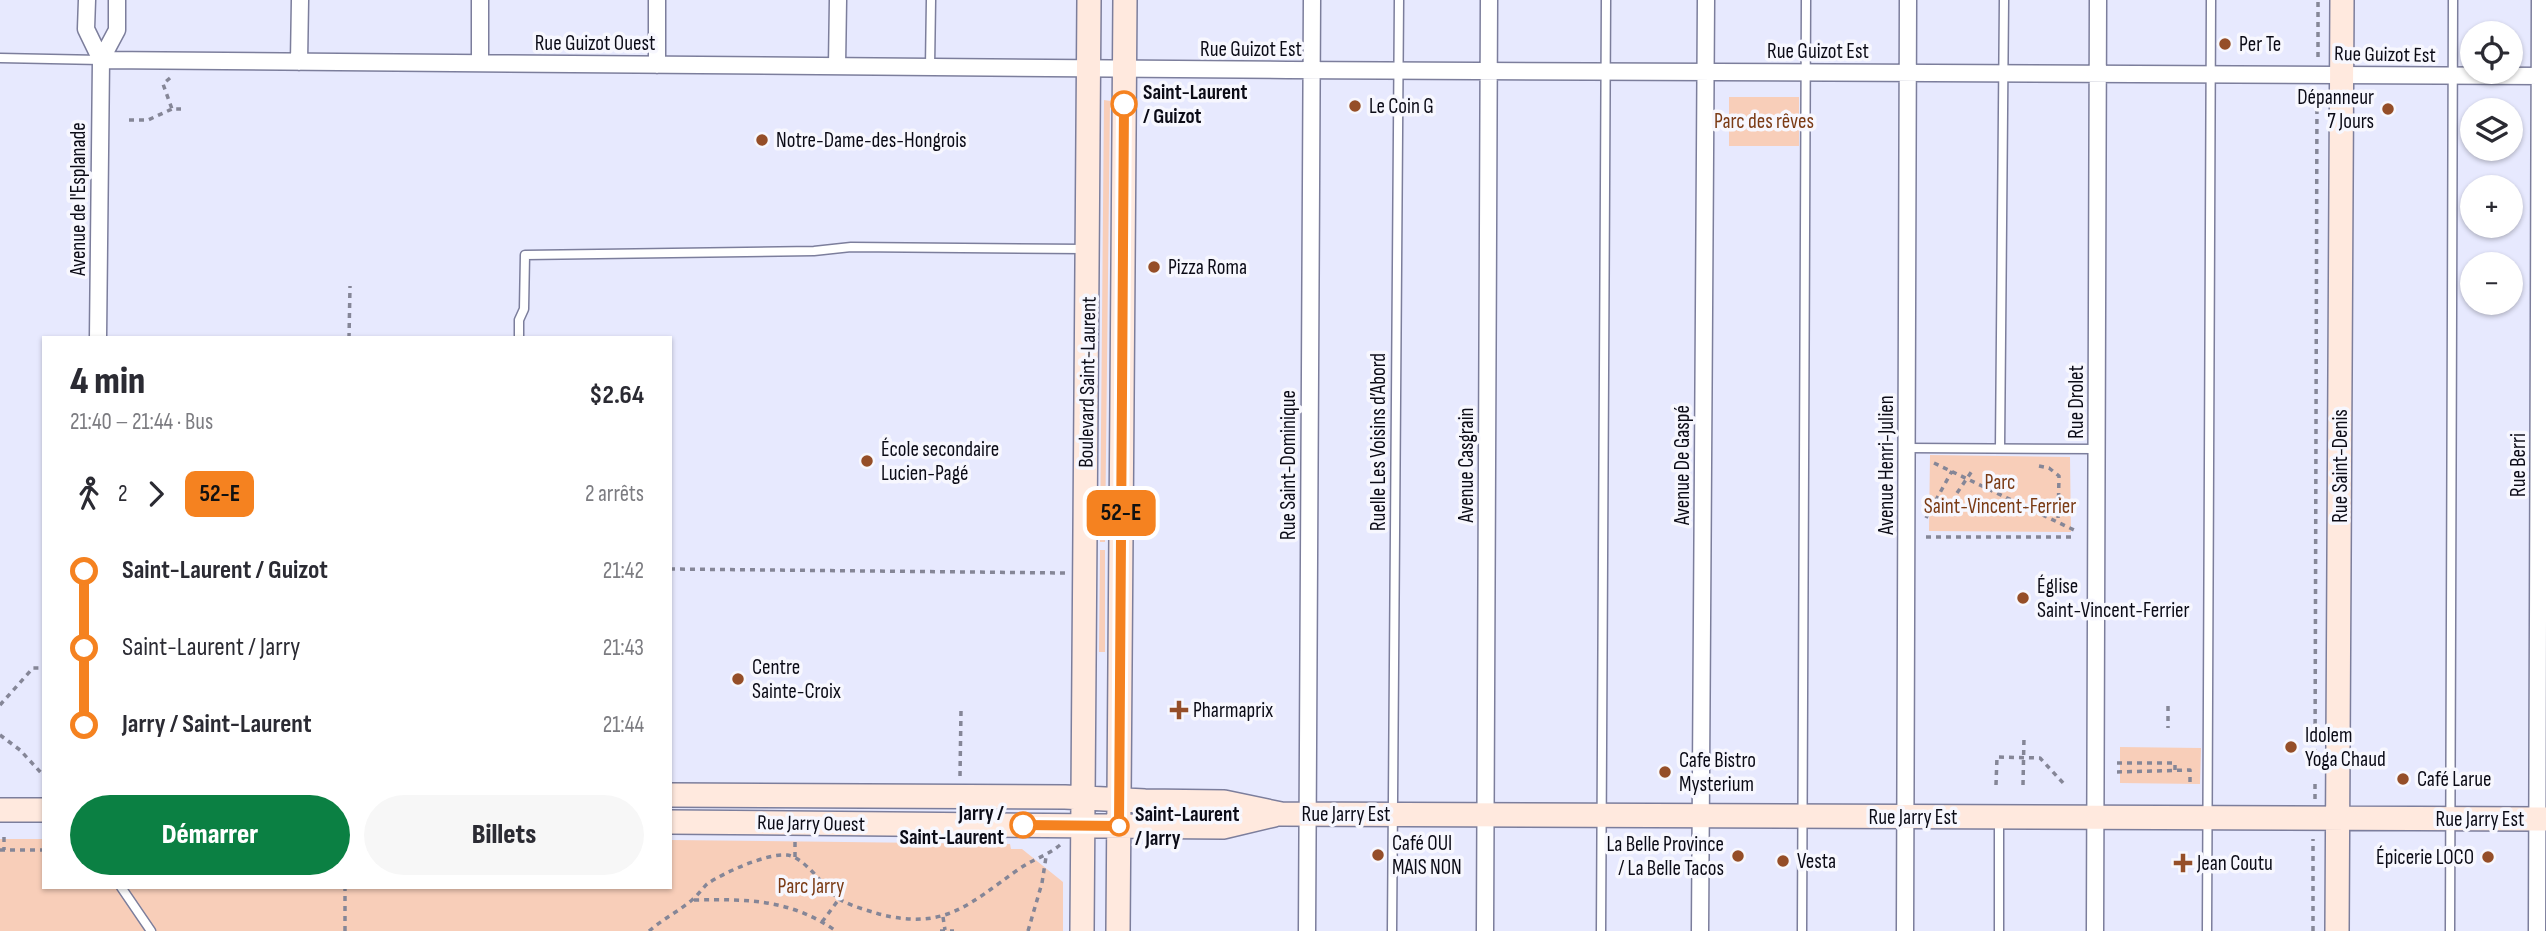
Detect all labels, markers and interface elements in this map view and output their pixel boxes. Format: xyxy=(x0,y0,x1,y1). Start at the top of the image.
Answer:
map controls xyxy=(2460,21,2523,315)
button: locate xyxy=(2460,21,2523,84)
street label: Rue Guizot Ouest xyxy=(535,31,655,56)
place label: Per Te xyxy=(2239,32,2281,57)
marker: Per Te xyxy=(2217,36,2233,52)
street label: Rue Guizot Est xyxy=(1200,37,1302,62)
street label: Rue Guizot Est xyxy=(1767,39,1869,64)
street label: Rue Guizot Est xyxy=(2334,41,2436,68)
place label: Saint-Laurent / Guizot xyxy=(1143,80,1248,129)
place label: Dépanneur 7 Jours xyxy=(2297,85,2374,134)
marker: Saint-Laurent / Guizot xyxy=(1111,91,1137,117)
place label: Le Coin G xyxy=(1369,94,1434,119)
marker: Le Coin G xyxy=(1347,98,1363,114)
button: layers xyxy=(2460,98,2523,161)
marker: Dépanneur 7 Jours xyxy=(2380,101,2396,117)
park label: Parc des rêves xyxy=(1714,109,1814,134)
street label: Avenue de l'Esplanade xyxy=(66,122,91,277)
place label: Notre-Dame-des-Hongrois xyxy=(776,128,967,153)
marker: Notre-Dame-des-Hongrois xyxy=(754,132,770,148)
button: + xyxy=(2460,175,2523,238)
button: − xyxy=(2460,252,2523,315)
place label: Pizza Roma xyxy=(1168,255,1247,280)
marker: Pizza Roma xyxy=(1146,259,1162,275)
street label: Boulevard Saint-Laurent xyxy=(1074,296,1101,468)
street label: Ruelle Les Voisins d’Abord xyxy=(1366,353,1391,531)
text: 4 min xyxy=(70,359,145,404)
street label: Rue Drolet xyxy=(2064,365,2089,439)
text: $2.64 xyxy=(589,380,644,411)
street label: Rue Saint-Dominique xyxy=(1276,390,1301,540)
street label: Avenue Henri-Julien xyxy=(1874,395,1899,536)
street label: Avenue De Gaspé xyxy=(1670,405,1695,526)
street label: Avenue Casgrain xyxy=(1454,407,1479,524)
text: 21:40 – 21:44 · Bus xyxy=(70,408,213,436)
street label: Rue Saint-Denis xyxy=(2328,409,2353,523)
street label: Rue Berri xyxy=(2506,433,2531,497)
place label: École secondaire Lucien-Pagé xyxy=(881,437,999,486)
marker: École secondaire Lucien-Pagé xyxy=(859,453,875,469)
park label: Parc Saint-Vincent-Ferrier xyxy=(1924,470,2076,519)
icon: walk xyxy=(70,475,108,513)
icon: forward xyxy=(137,475,175,513)
text: 52-E xyxy=(199,479,240,508)
text: 2 xyxy=(118,480,127,508)
text: 2 arrêts xyxy=(585,480,644,508)
line badge: 52-E xyxy=(1072,490,1170,536)
text: 52-E xyxy=(1101,498,1141,527)
text: Saint-Laurent / Guizot xyxy=(122,555,328,586)
text: 21:42 xyxy=(603,557,644,585)
place label: Église Saint-Vincent-Ferrier xyxy=(2037,574,2190,623)
marker: Église Saint-Vincent-Ferrier xyxy=(2015,590,2031,606)
text: Saint-Laurent / Jarry xyxy=(122,632,300,663)
text: 21:43 xyxy=(603,634,644,662)
place label: Centre Sainte-Croix xyxy=(752,655,841,704)
marker: Centre Sainte-Croix xyxy=(730,671,746,687)
place label: Pharmaprix xyxy=(1193,698,1273,723)
marker: Pharmaprix xyxy=(1171,702,1187,718)
text: Jarry / Saint-Laurent xyxy=(122,709,312,740)
text: 21:44 xyxy=(603,711,644,739)
place label: Idolem Yoga Chaud xyxy=(2305,723,2386,772)
marker: Idolem Yoga Chaud xyxy=(2283,739,2299,755)
place label: Cafe Bistro Mysterium xyxy=(1679,748,1756,797)
marker: Cafe Bistro Mysterium xyxy=(1657,764,1673,780)
place label: Café Larue xyxy=(2417,767,2491,792)
marker: Café Larue xyxy=(2395,771,2411,787)
button: Démarrer xyxy=(70,795,350,875)
button: Billets xyxy=(364,795,644,875)
place label: Jarry / Saint-Laurent xyxy=(900,801,1004,850)
place label: Saint-Laurent / Jarry xyxy=(1135,802,1240,851)
street label: Rue Jarry Est xyxy=(1302,802,1390,827)
street label: Rue Jarry Est xyxy=(1869,805,1957,830)
street label: Rue Jarry Est xyxy=(2436,807,2524,832)
street label: Rue Jarry Ouest xyxy=(757,810,865,837)
marker: Jarry / Saint-Laurent xyxy=(1010,812,1036,838)
marker: Saint-Laurent / Jarry xyxy=(1109,816,1129,836)
place label: Café OUI MAIS NON xyxy=(1392,831,1462,880)
place label: La Belle Province / La Belle Tacos xyxy=(1607,832,1724,881)
place label: Épicerie LOCO xyxy=(2376,845,2474,870)
marker: Café OUI MAIS NON xyxy=(1370,847,1386,863)
marker: La Belle Province / La Belle Tacos xyxy=(1730,848,1746,864)
place label: Vesta xyxy=(1797,849,1836,874)
marker: Épicerie LOCO xyxy=(2480,849,2496,865)
place label: Jean Coutu xyxy=(2196,851,2273,876)
marker: Vesta xyxy=(1775,853,1791,869)
marker: Jean Coutu xyxy=(2175,855,2191,871)
park label: Parc Jarry xyxy=(778,874,844,899)

